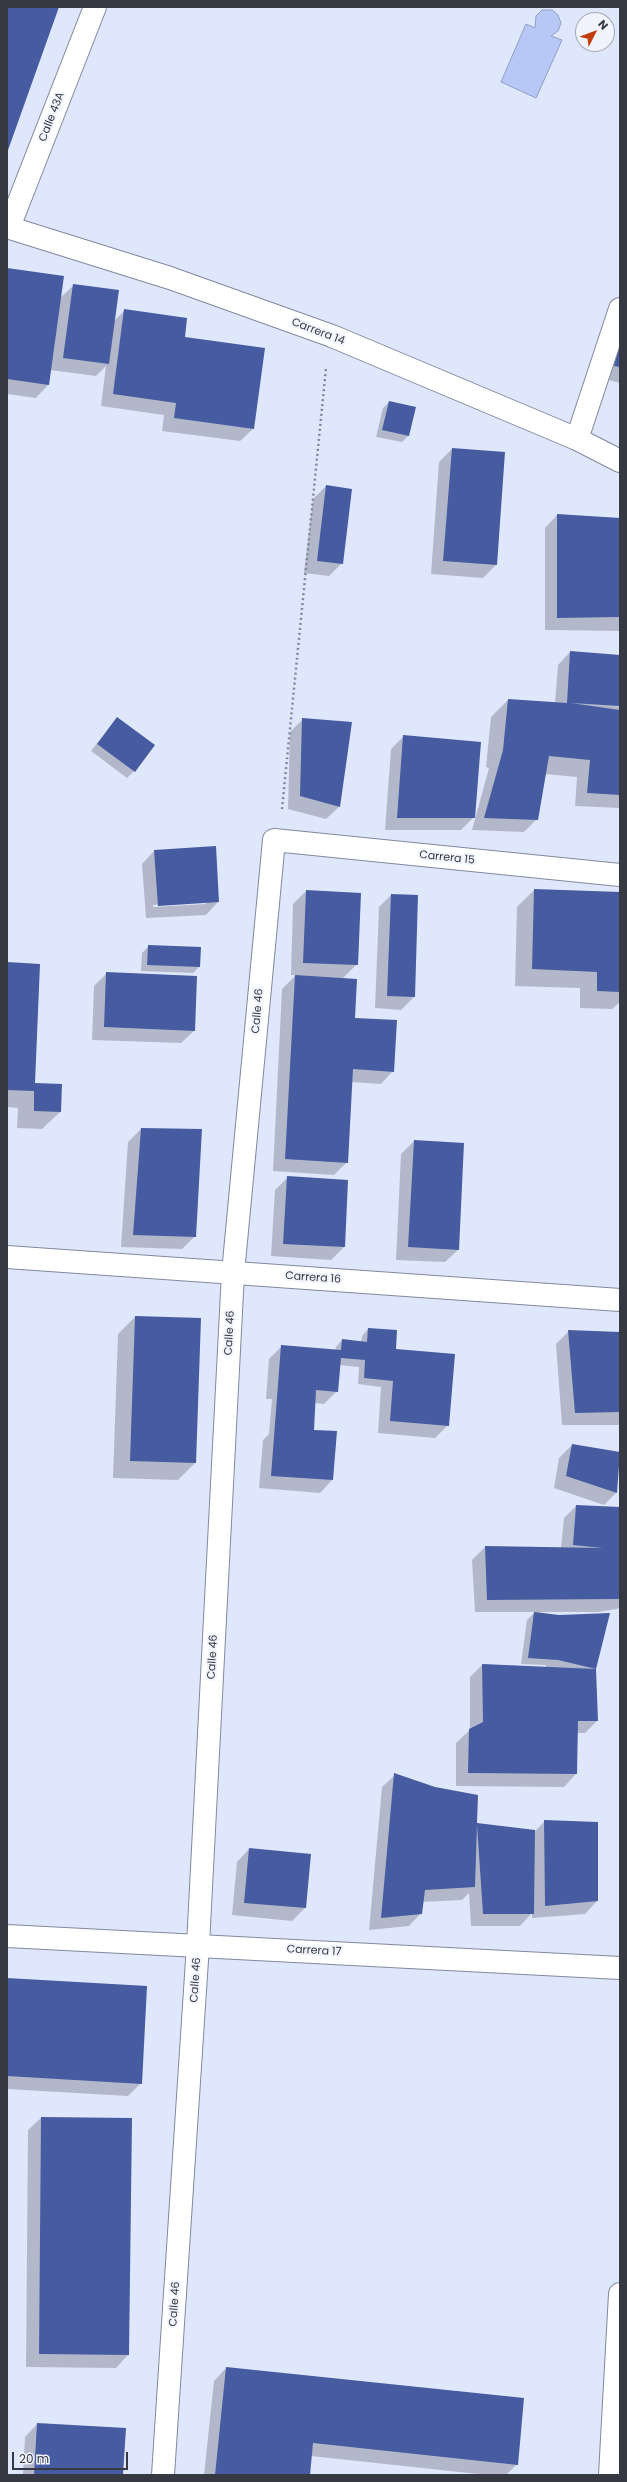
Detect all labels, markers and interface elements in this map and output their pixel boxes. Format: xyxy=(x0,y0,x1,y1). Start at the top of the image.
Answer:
north arrow xyxy=(575,12,615,52)
text: N xyxy=(594,16,612,33)
street label: Calle 43A xyxy=(37,90,67,144)
street label: Carrera 14 xyxy=(290,316,346,348)
street label: Carrera 15 xyxy=(419,849,475,867)
street label: Calle 46 xyxy=(249,988,267,1034)
street label: Carrera 16 xyxy=(285,1269,341,1287)
street label: Calle 46 xyxy=(222,1310,238,1356)
street label: Calle 46 xyxy=(205,1634,221,1680)
street label: Carrera 17 xyxy=(286,1943,342,1959)
street label: Calle 46 xyxy=(188,1957,204,2003)
street label: Calle 46 xyxy=(167,2281,183,2327)
scale bar xyxy=(14,2444,130,2470)
text: 20 m xyxy=(19,2450,49,2467)

